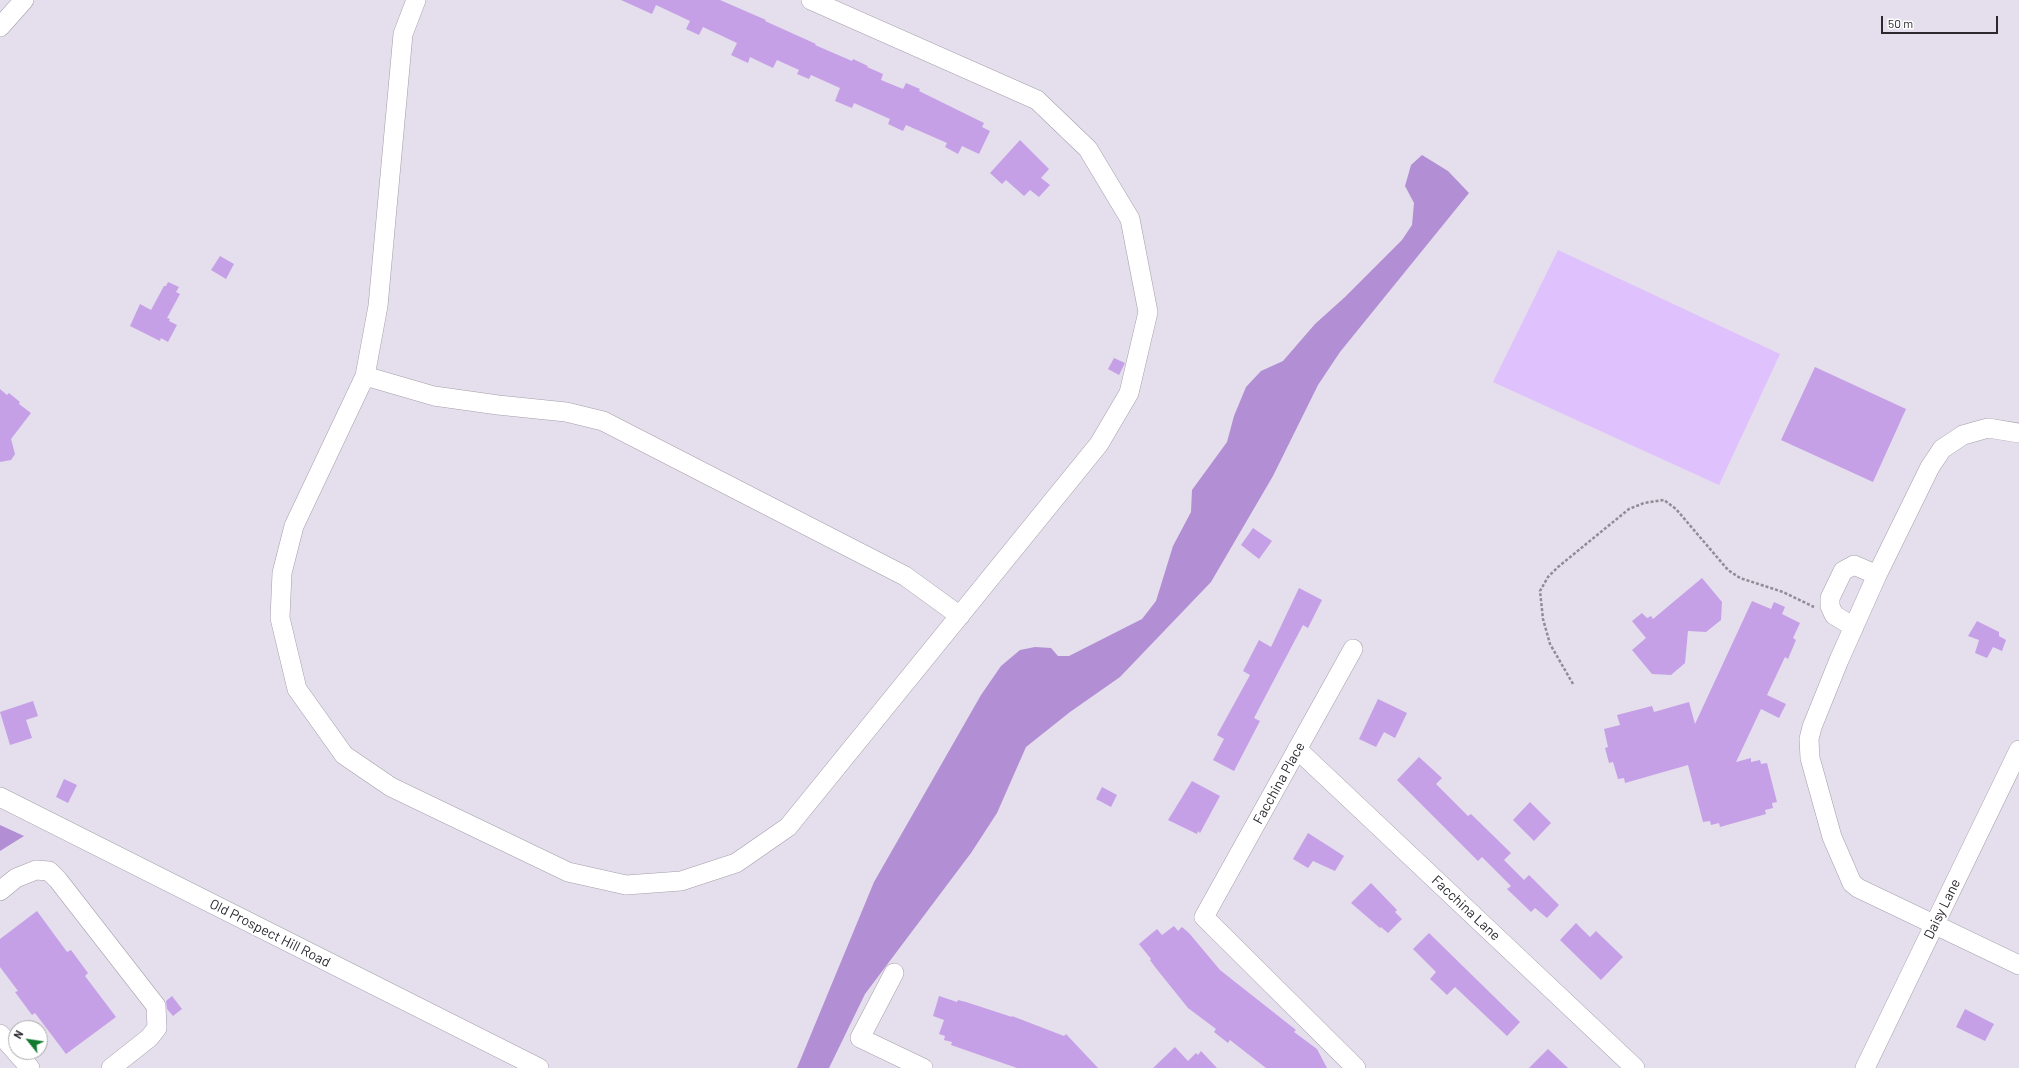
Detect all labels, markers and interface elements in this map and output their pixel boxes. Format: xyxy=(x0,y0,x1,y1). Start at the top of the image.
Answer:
scale bar xyxy=(1883,8,2000,34)
text: 50 m xyxy=(1888,16,1913,30)
street label: Facchina Place xyxy=(1250,739,1308,827)
street label: Facchina Lane xyxy=(1428,872,1504,944)
street label: Daisy Lane xyxy=(1920,876,1964,942)
street label: Old Prospect Hill Road xyxy=(207,895,333,971)
north arrow xyxy=(8,1020,48,1060)
text: N xyxy=(11,1028,25,1041)

